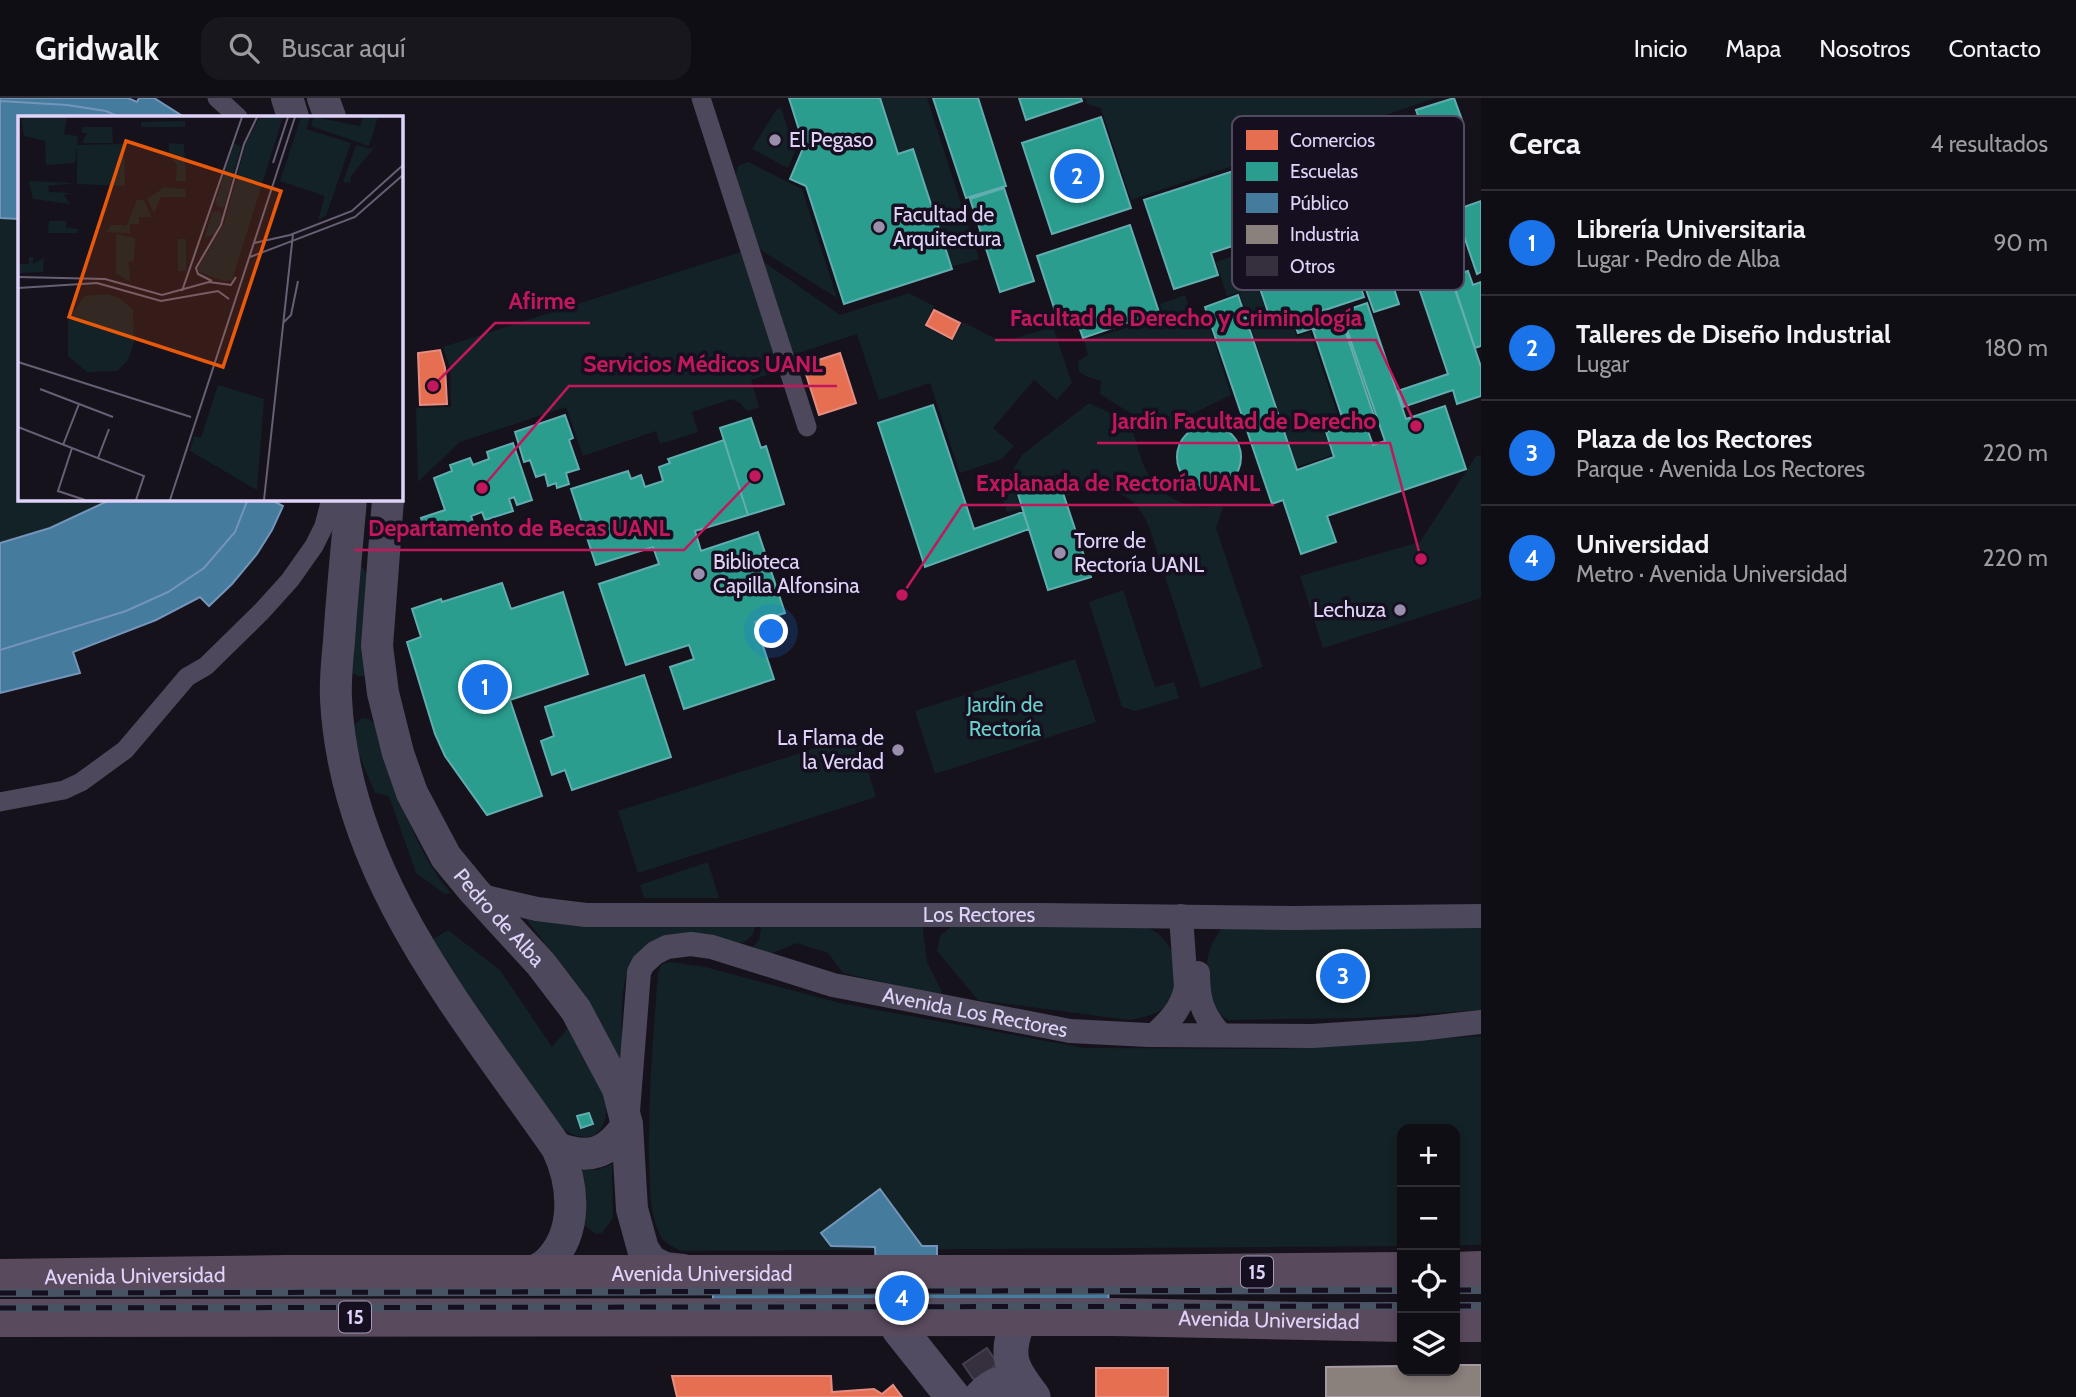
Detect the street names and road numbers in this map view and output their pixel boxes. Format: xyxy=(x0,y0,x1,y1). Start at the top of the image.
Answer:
street label: Pedro de Alba xyxy=(449,863,550,971)
street label: Los Rectores xyxy=(923,902,1035,927)
street label: Avenida Los Rectores xyxy=(880,982,1070,1042)
road number: 15 xyxy=(1241,1256,1273,1288)
street label: Avenida Universidad xyxy=(611,1261,792,1286)
street label: Avenida Universidad xyxy=(44,1262,226,1289)
road number: 15 xyxy=(339,1302,371,1332)
street label: Avenida Universidad xyxy=(1178,1305,1360,1334)

